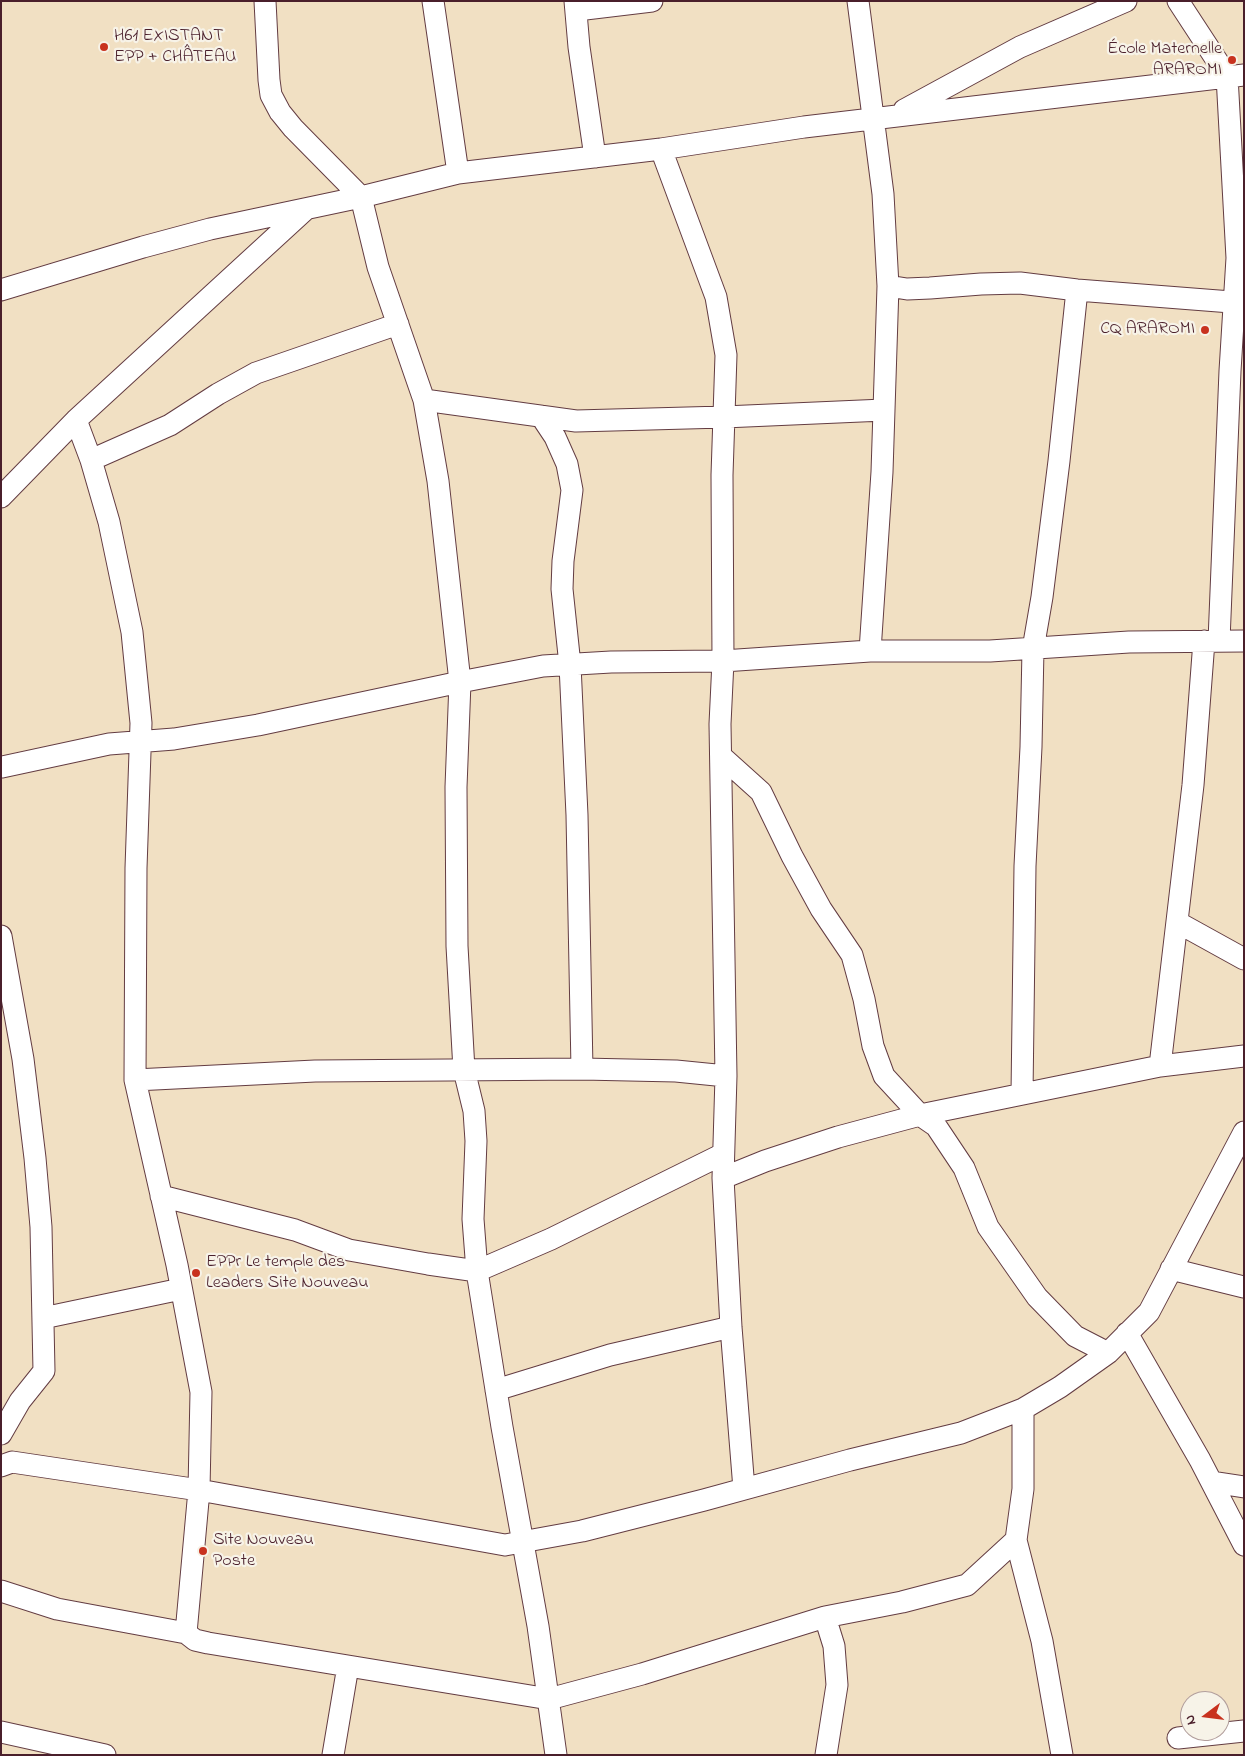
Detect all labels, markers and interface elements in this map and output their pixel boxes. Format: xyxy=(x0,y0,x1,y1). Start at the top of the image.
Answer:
place label: H61 EXISTANT EPP + CHÂTEAU xyxy=(114,26,236,68)
place label: École Maternelle ARAROMI xyxy=(1107,39,1222,82)
marker: H61 EXISTANT EPP + CHÂTEAU xyxy=(98,41,110,53)
marker: École Maternelle ARAROMI xyxy=(1226,54,1238,66)
place label: CQ ARAROMI xyxy=(1100,319,1195,341)
marker: CQ ARAROMI xyxy=(1199,324,1211,336)
place label: EPPr Le temple des Leaders Site Nouveau xyxy=(206,1252,369,1294)
marker: EPPr Le temple des Leaders Site Nouveau xyxy=(190,1267,202,1279)
place label: Site Nouveau Poste xyxy=(213,1530,314,1572)
marker: Site Nouveau Poste xyxy=(197,1545,209,1557)
north arrow xyxy=(1180,1691,1230,1741)
text: N xyxy=(1180,1712,1202,1727)

